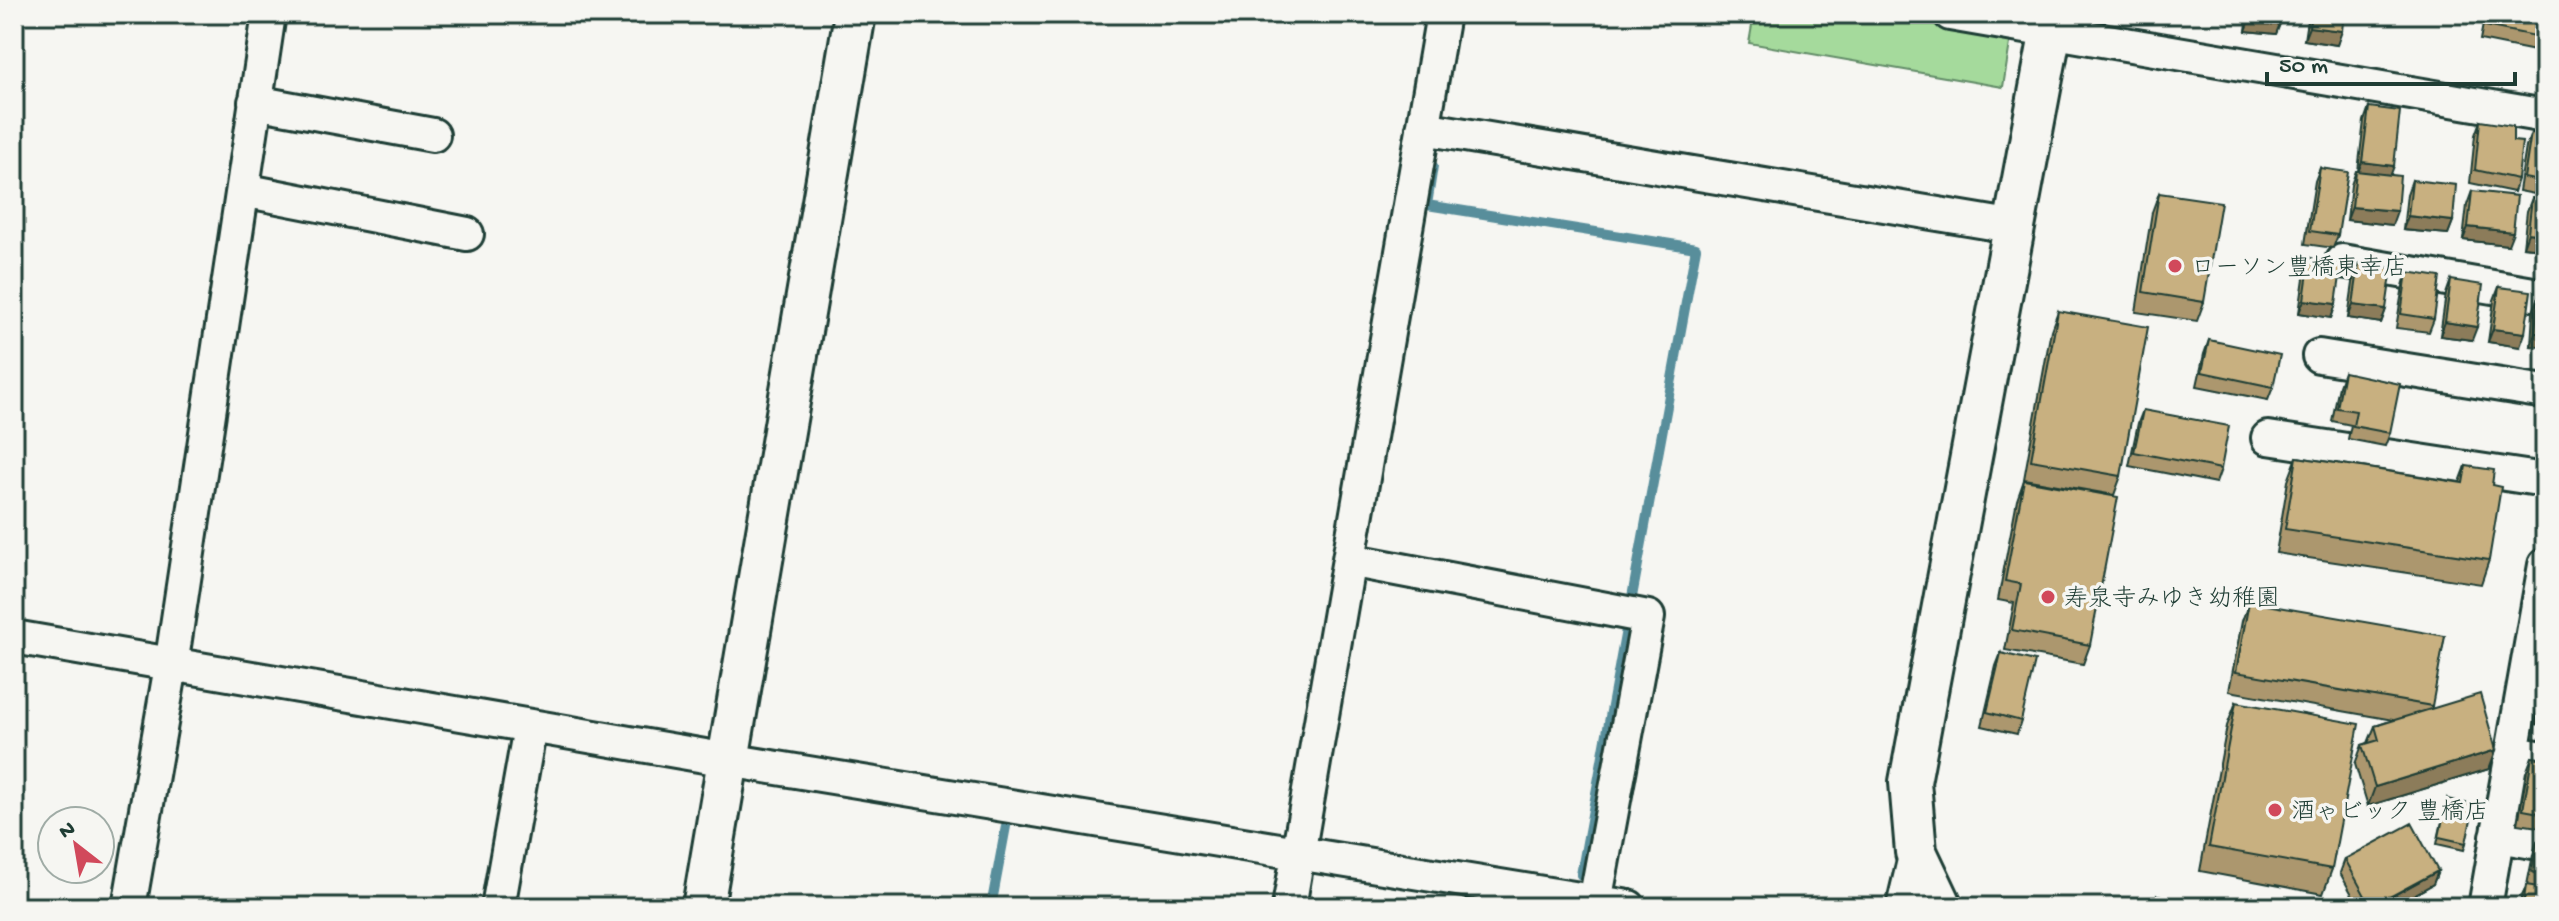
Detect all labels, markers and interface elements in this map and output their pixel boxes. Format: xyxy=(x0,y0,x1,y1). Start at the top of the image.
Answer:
scale bar xyxy=(2267,36,2515,86)
text: 50 m xyxy=(2279,53,2328,82)
place label: ローソン豊橋東幸店 xyxy=(2191,254,2407,284)
marker: ローソン豊橋東幸店 xyxy=(2166,257,2184,275)
place label: 寿泉寺みゆき幼稚園 xyxy=(2064,585,2280,615)
marker: 寿泉寺みゆき幼稚園 xyxy=(2039,588,2057,606)
place label: 酒ゃビック 豊橋店 xyxy=(2291,798,2489,828)
marker: 酒ゃビック 豊橋店 xyxy=(2266,801,2284,819)
north arrow xyxy=(36,805,116,885)
text: N xyxy=(55,816,81,846)

